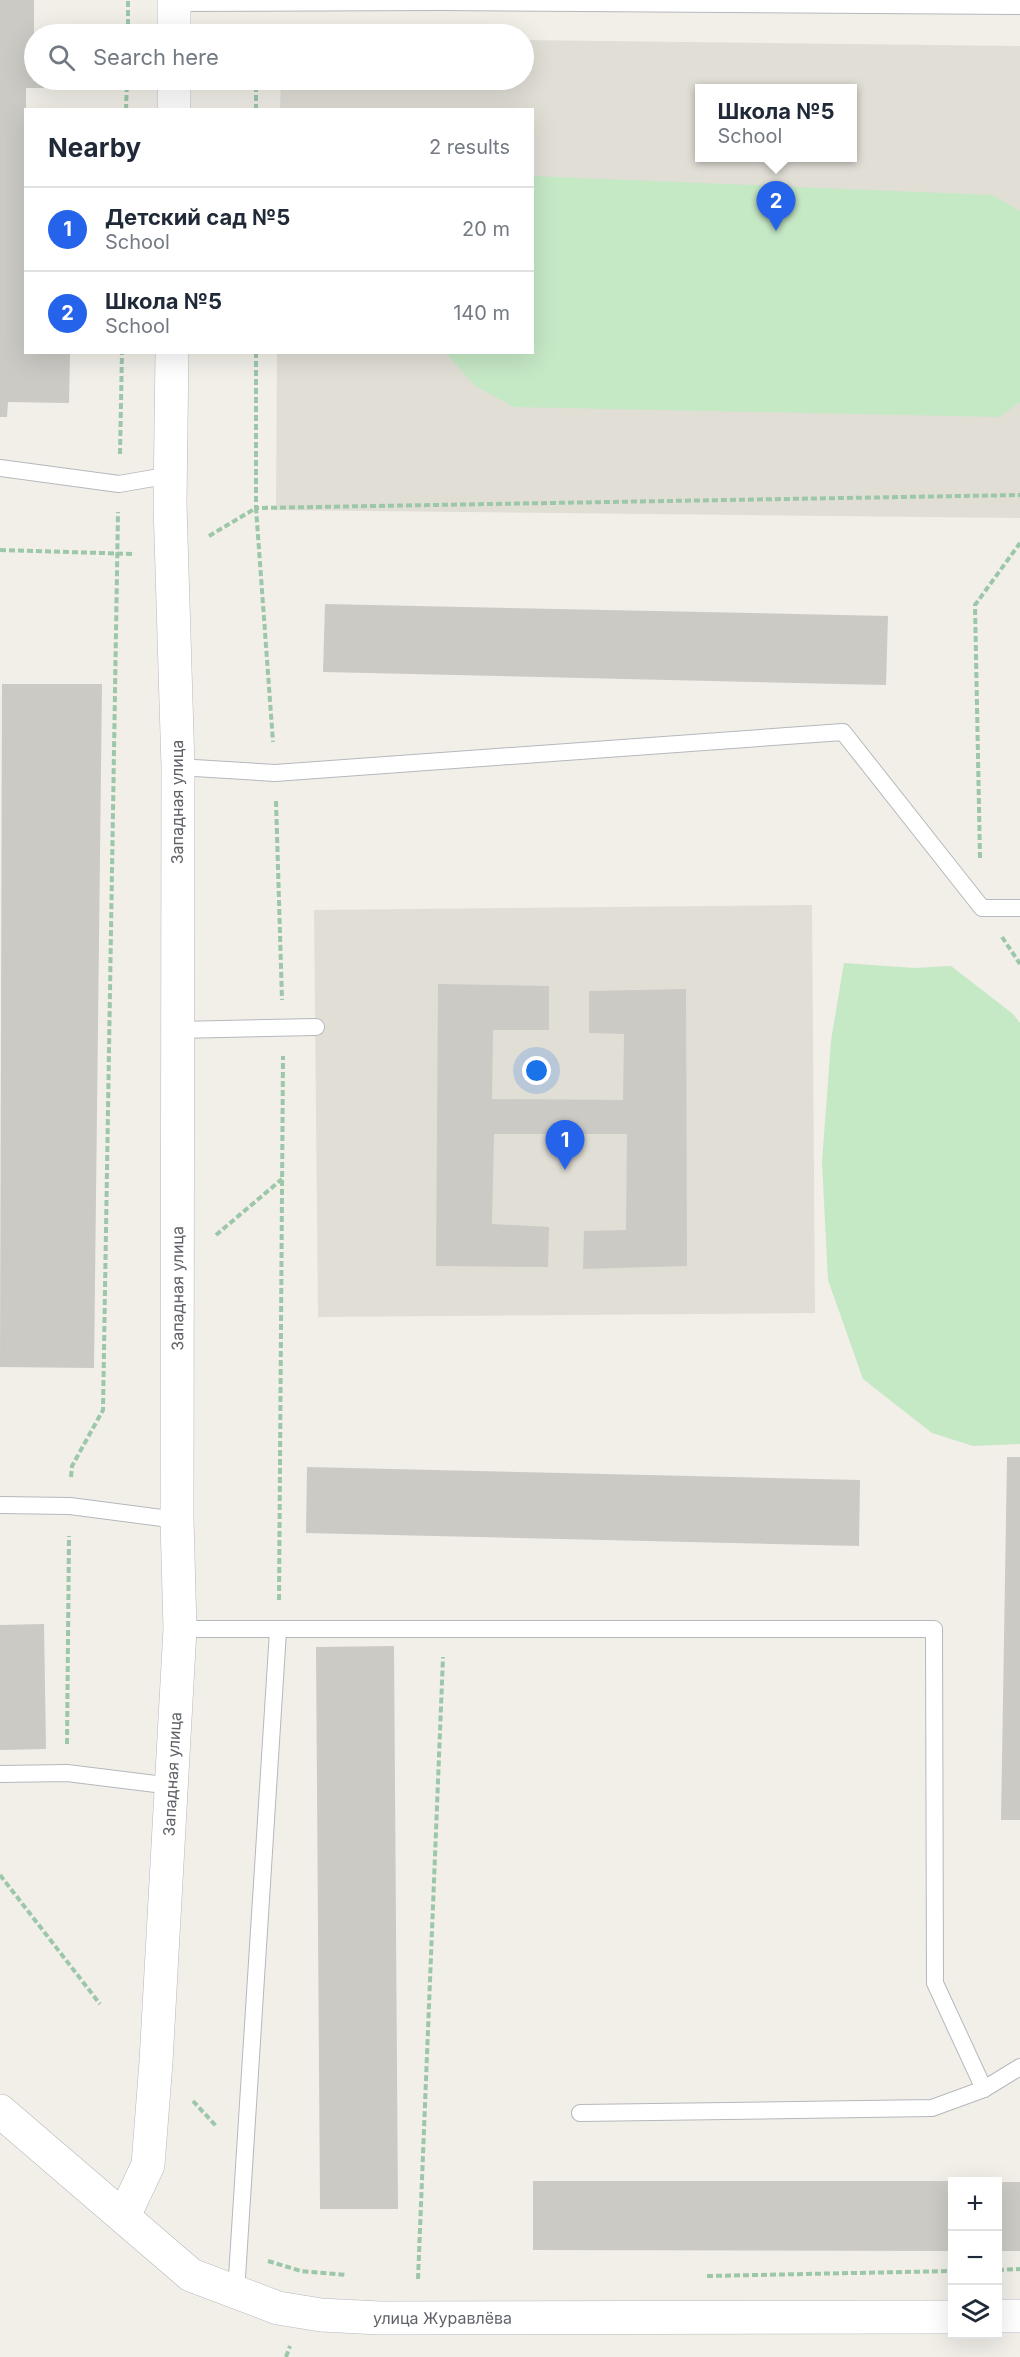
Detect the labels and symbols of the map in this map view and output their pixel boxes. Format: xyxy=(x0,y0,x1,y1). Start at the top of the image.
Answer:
pin: 2 xyxy=(756,182,796,231)
street label: Западная улица xyxy=(167,740,187,864)
your location xyxy=(522,1056,551,1085)
pin: 1 xyxy=(546,1120,584,1170)
street label: Западная улица xyxy=(167,1226,187,1351)
street label: Западная улица xyxy=(159,1711,185,1837)
street label: улица Журавлёва xyxy=(373,2308,512,2328)

